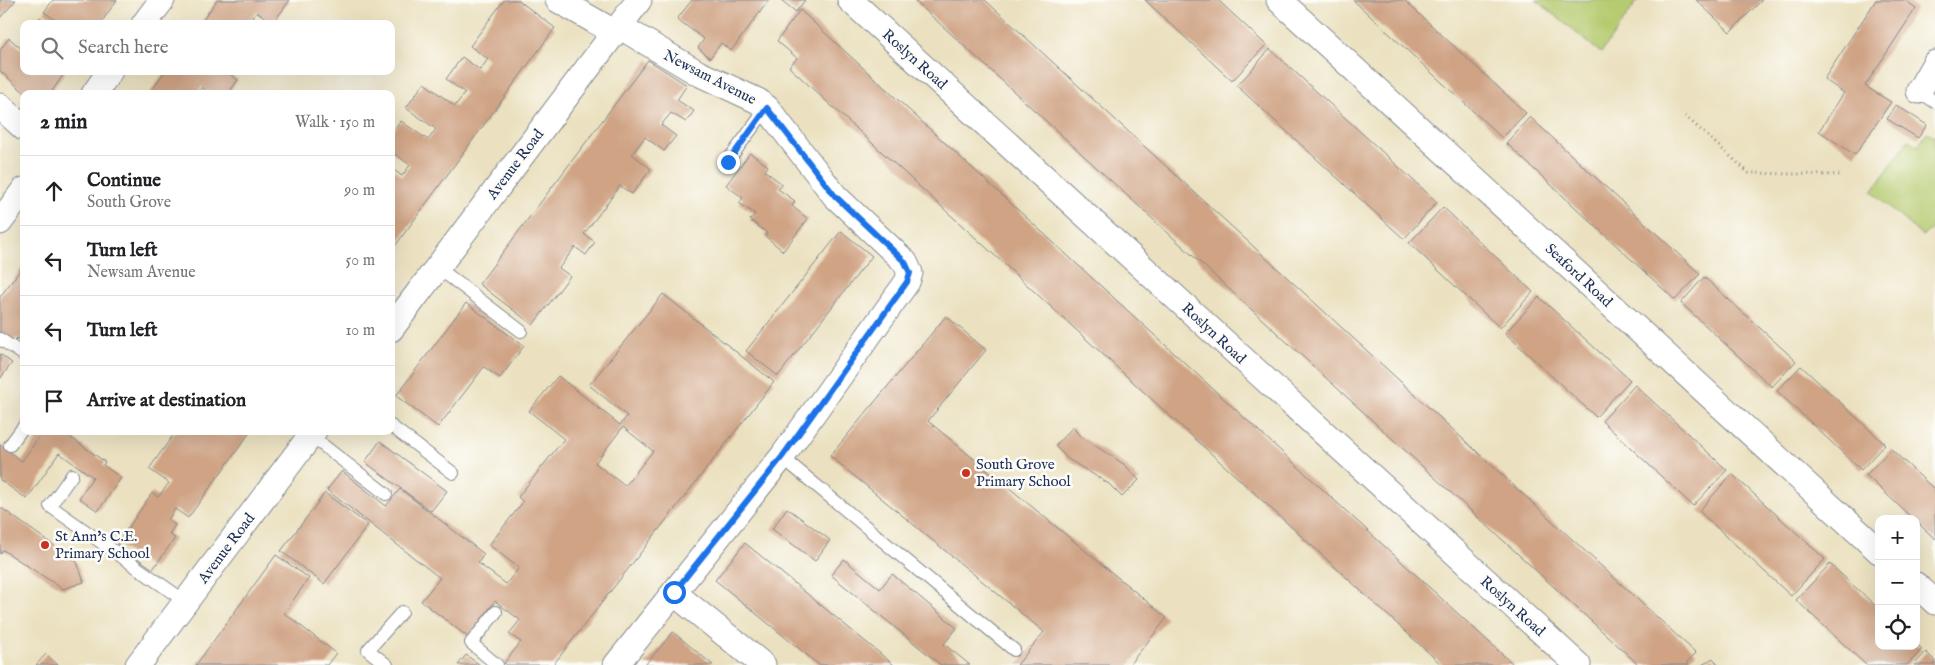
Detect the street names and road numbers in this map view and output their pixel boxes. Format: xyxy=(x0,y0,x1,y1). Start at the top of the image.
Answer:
street label: Roslyn Road xyxy=(878,25,952,94)
street label: Newsam Avenue xyxy=(660,46,760,109)
street label: Avenue Road xyxy=(482,125,549,204)
street label: Seaford Road xyxy=(1541,239,1617,312)
street label: Roslyn Road xyxy=(1177,299,1251,369)
street label: Avenue Road xyxy=(193,509,260,588)
street label: Roslyn Road xyxy=(1476,572,1550,641)

